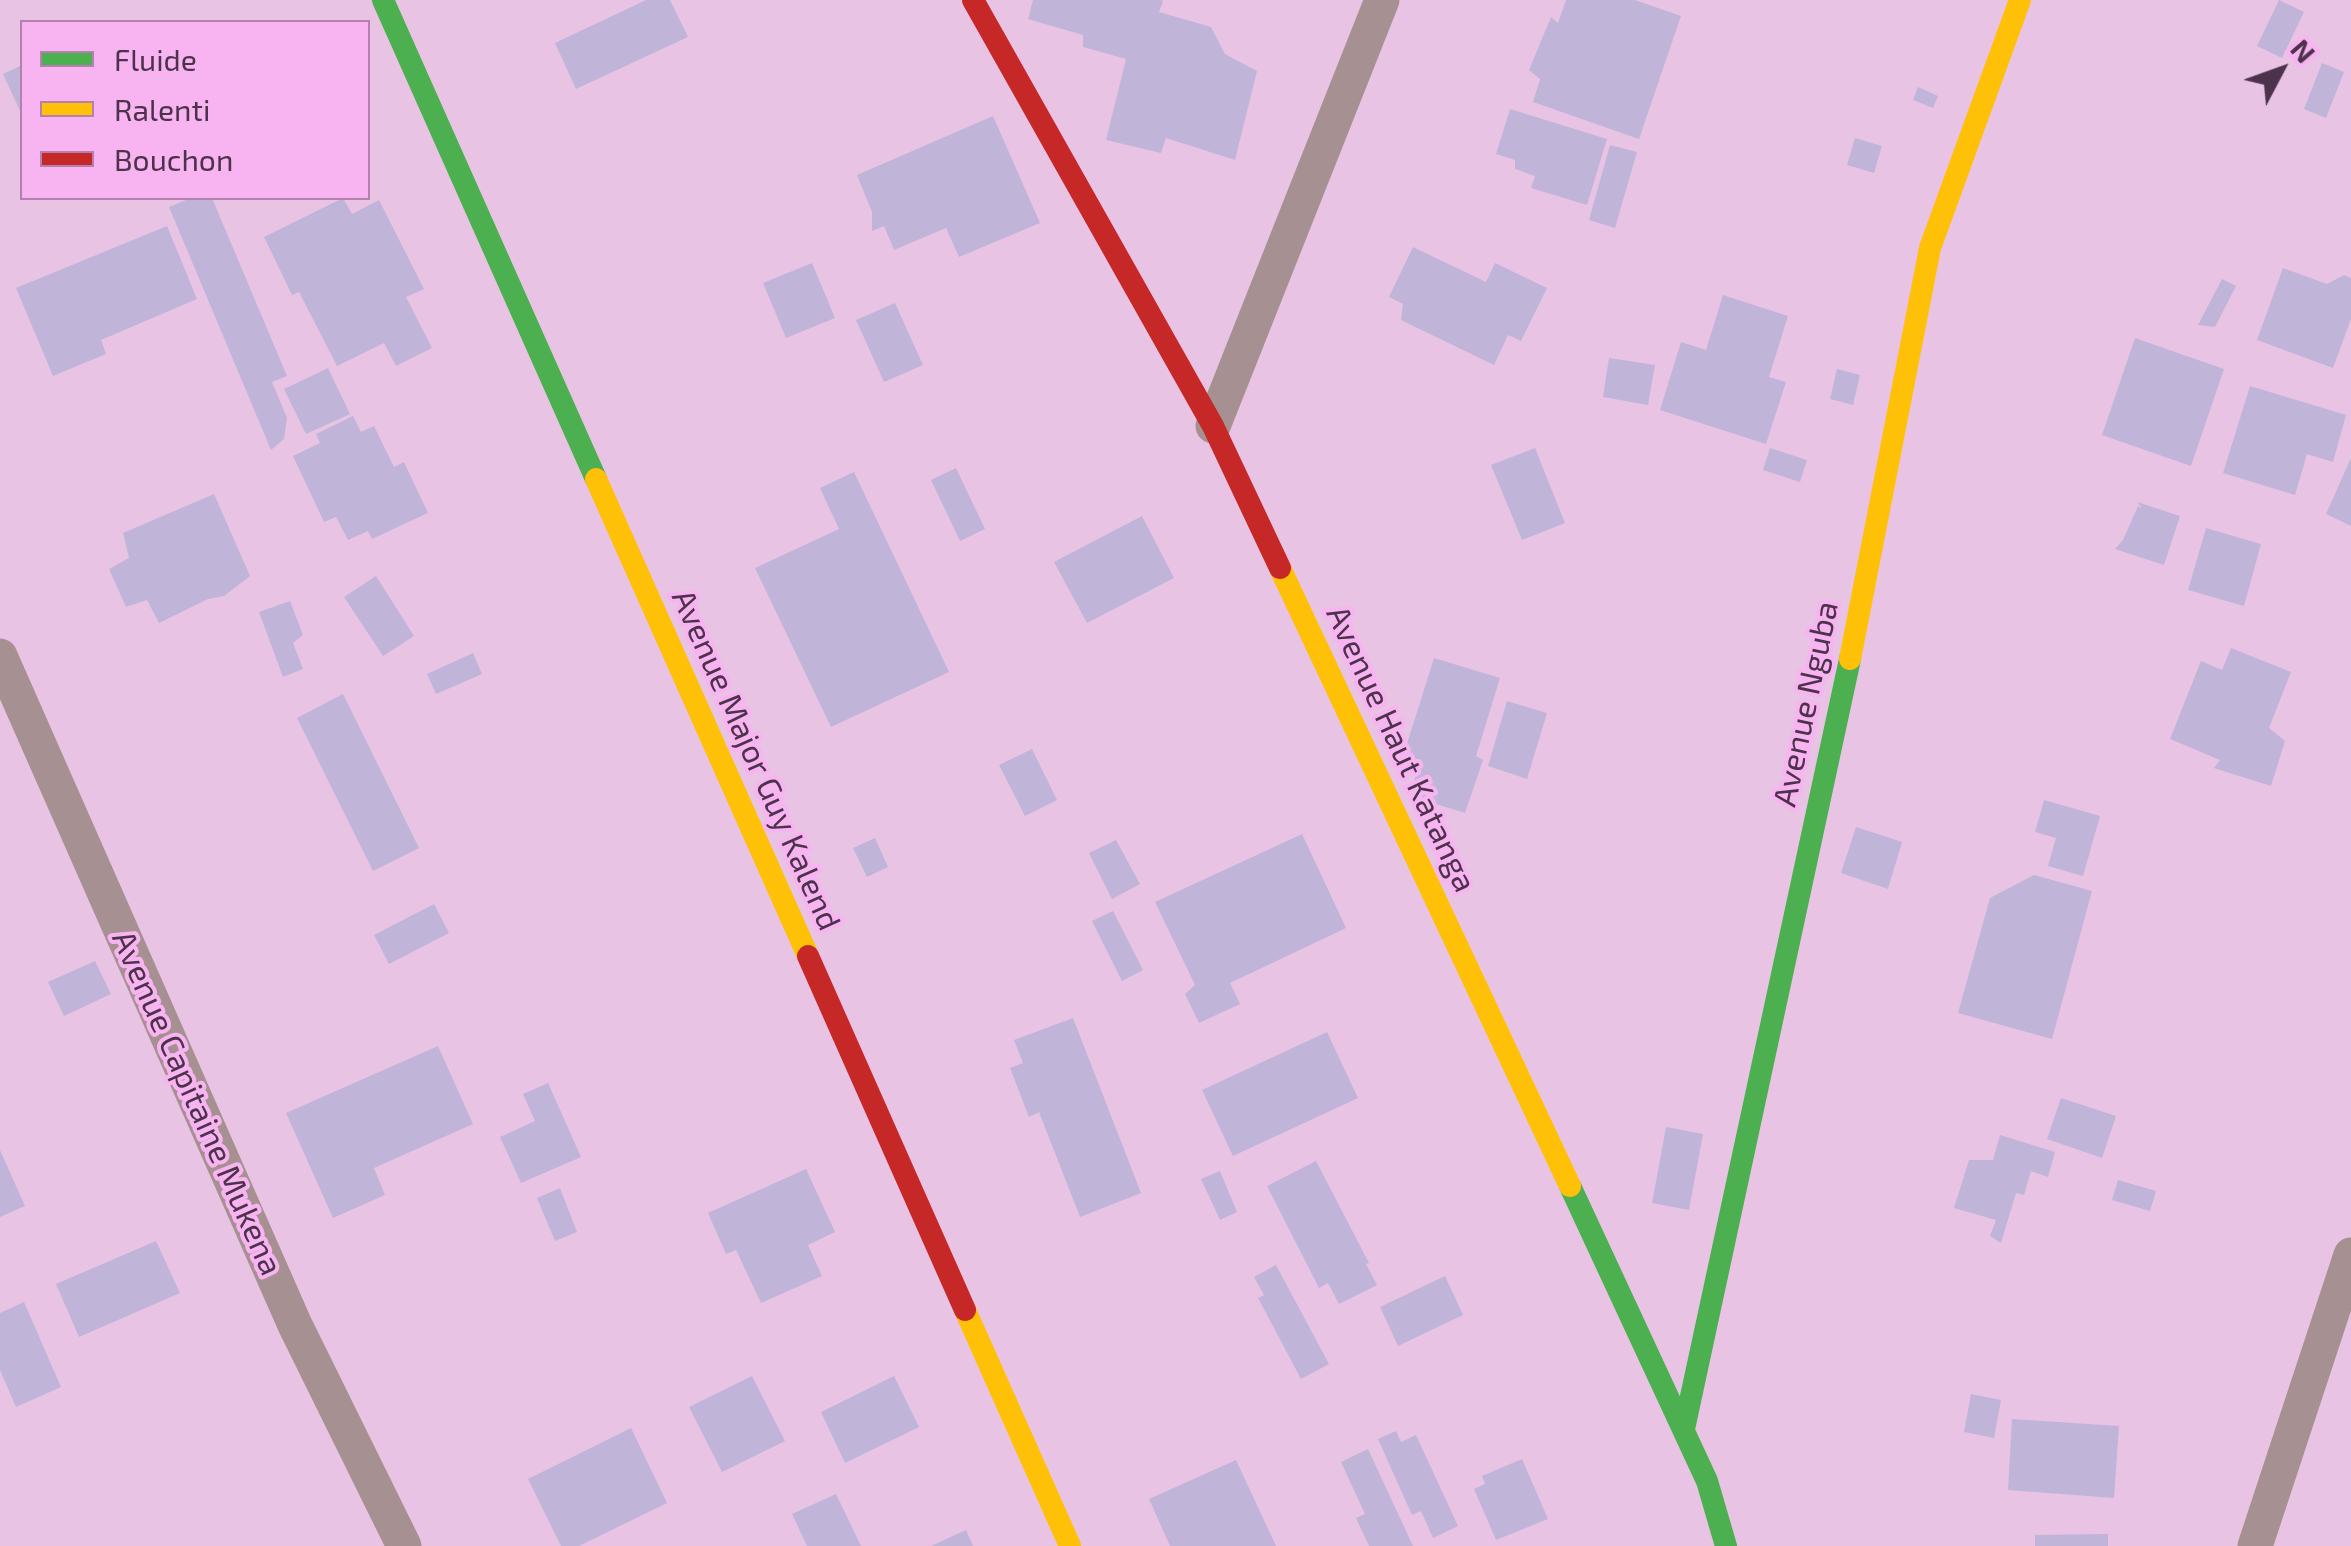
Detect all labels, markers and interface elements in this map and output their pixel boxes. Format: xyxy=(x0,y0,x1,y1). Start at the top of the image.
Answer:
legend xyxy=(20,20,370,200)
north arrow xyxy=(2231,20,2331,120)
text: N xyxy=(2284,32,2323,69)
text: Fluide xyxy=(114,41,197,77)
text: Ralenti xyxy=(114,91,210,127)
text: Bouchon xyxy=(114,141,233,177)
street label: Avenue Major Guy Kalend xyxy=(663,584,849,936)
street label: Avenue Nguba xyxy=(1766,598,1846,810)
street label: Avenue Haut Katanga xyxy=(1318,600,1484,898)
street label: Avenue Capitaine Mukena xyxy=(104,925,290,1281)

